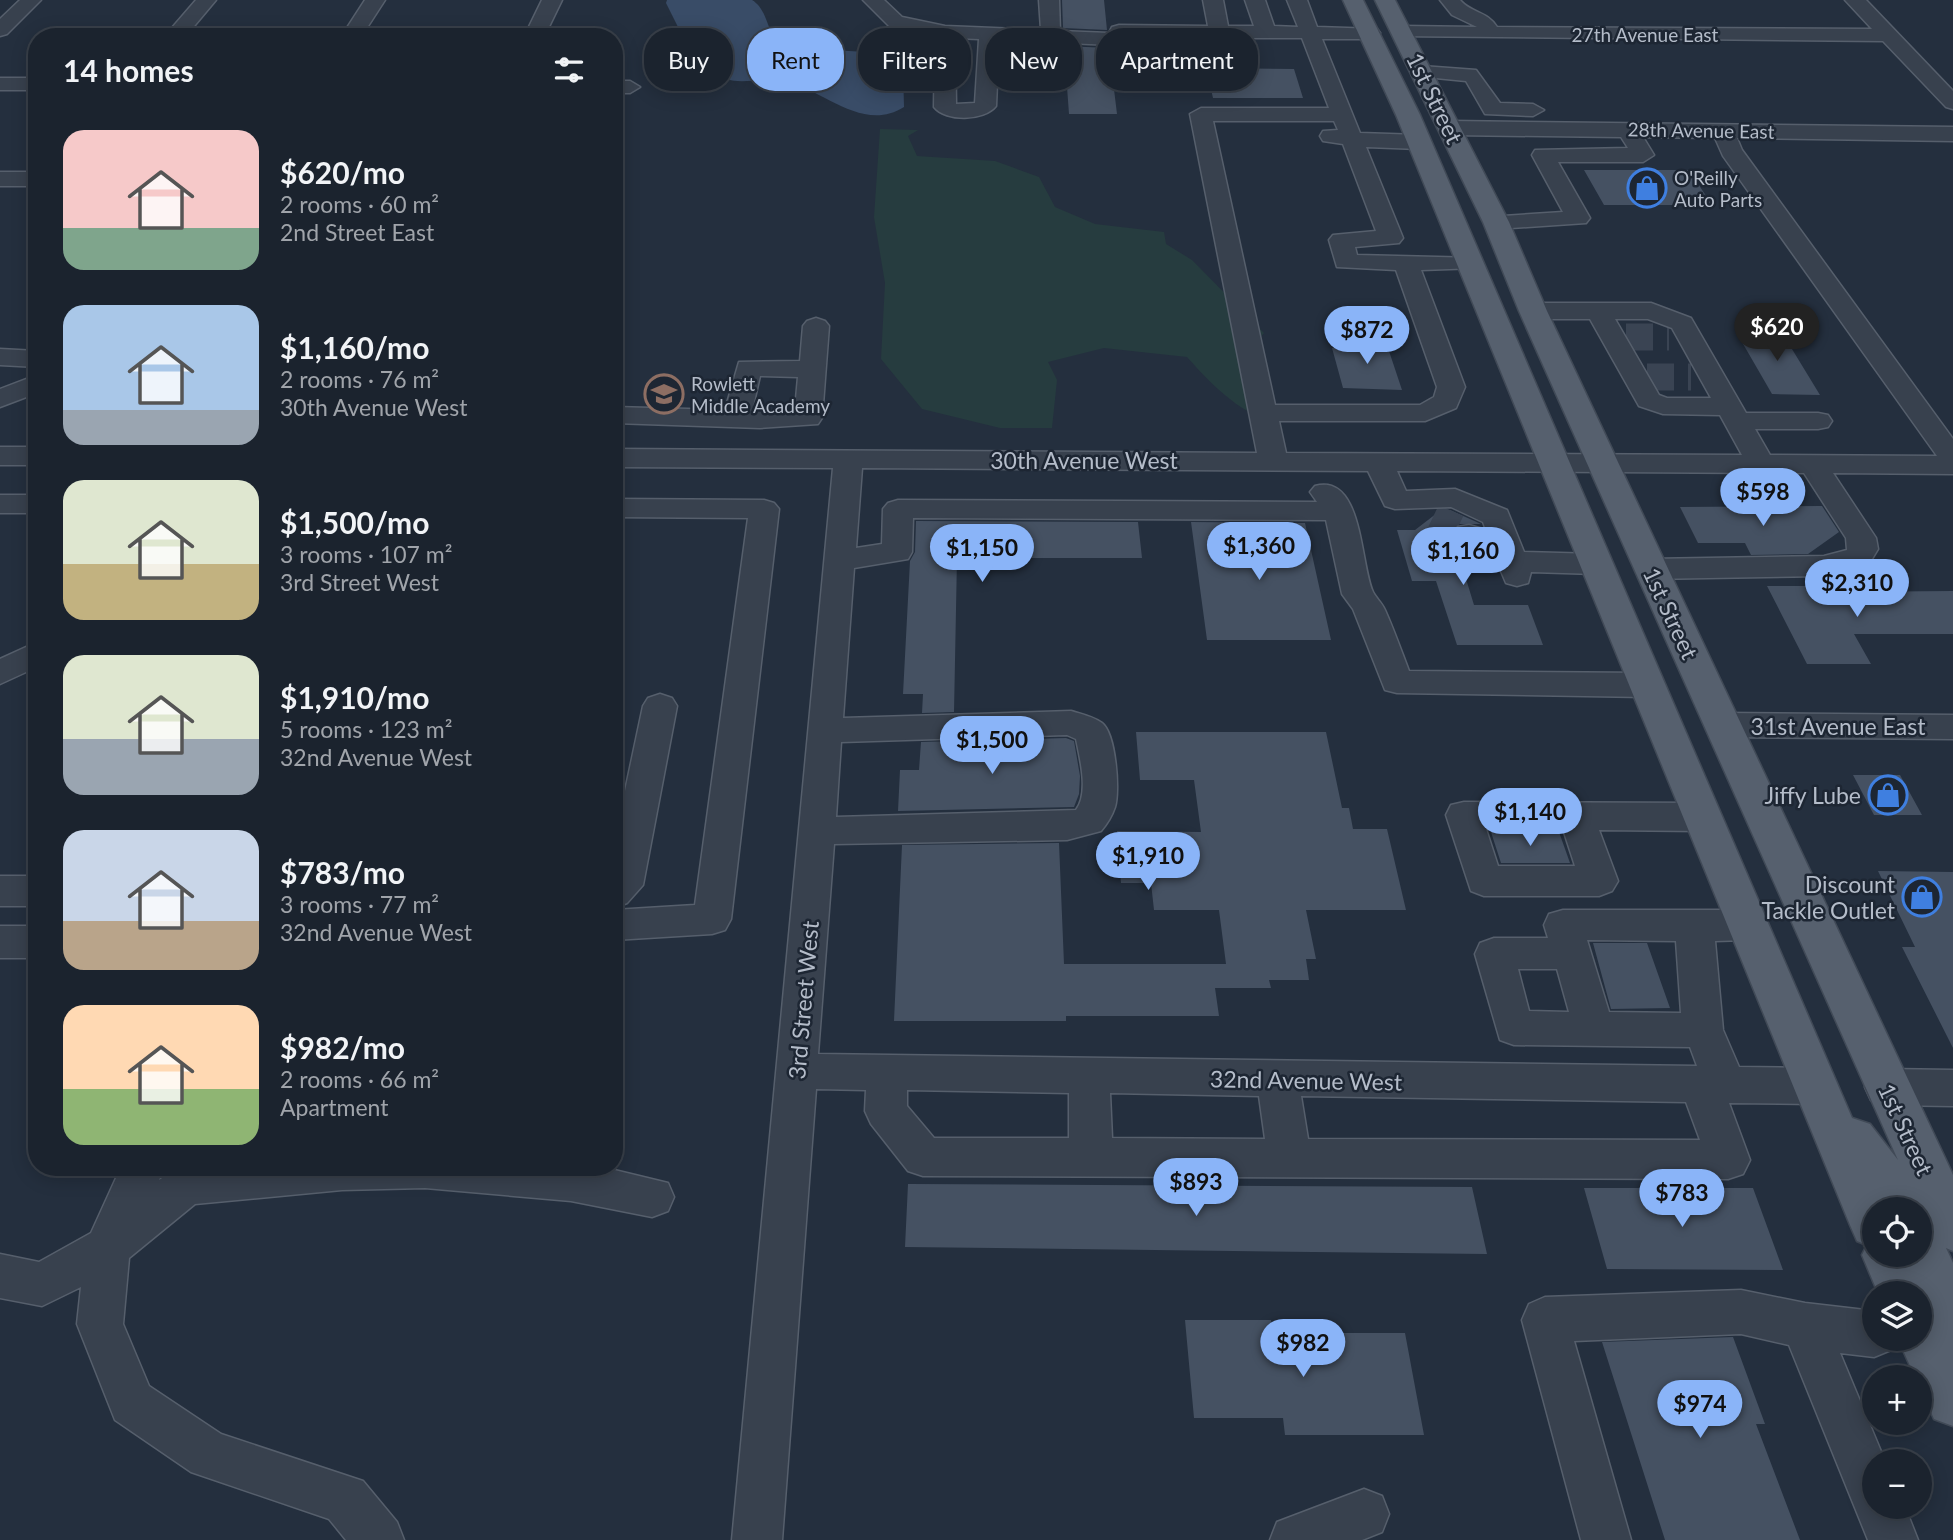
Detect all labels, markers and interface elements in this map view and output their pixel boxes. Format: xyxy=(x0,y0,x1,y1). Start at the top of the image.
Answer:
street label: 27th Avenue East xyxy=(1572,23,1719,46)
chip: Buy xyxy=(644,28,733,91)
chip: Rent xyxy=(747,28,844,91)
chip: Filters xyxy=(858,28,971,91)
chip: New xyxy=(985,28,1082,91)
chip: Apartment xyxy=(1096,28,1258,91)
street label: 1st Street xyxy=(1401,48,1469,149)
icon: filters xyxy=(550,51,588,89)
text: 14 homes xyxy=(63,52,194,88)
street label: 28th Avenue East xyxy=(1627,117,1775,143)
text: $620/mo xyxy=(280,154,405,190)
icon: home xyxy=(119,158,203,242)
place label: O'Reilly Auto Parts xyxy=(1674,166,1762,211)
shop icon: O'Reilly Auto Parts xyxy=(1626,167,1668,209)
text: 2 rooms · 60 m² xyxy=(280,190,439,218)
text: 2nd Street East xyxy=(280,218,434,246)
pin: $620 xyxy=(1736,304,1818,363)
pin: $872 xyxy=(1326,306,1408,366)
text: $620 xyxy=(1750,312,1804,340)
text: $872 xyxy=(1340,315,1394,343)
text: $1,160/mo xyxy=(280,329,429,365)
icon: home xyxy=(119,333,203,417)
text: 2 rooms · 76 m² xyxy=(280,365,439,393)
place label: Rowlett Middle Academy xyxy=(691,372,830,417)
school or university icon: Rowlett Middle Academy xyxy=(643,373,685,415)
text: 30th Avenue West xyxy=(280,393,467,421)
street label: 30th Avenue West xyxy=(990,446,1178,474)
pin: $598 xyxy=(1722,468,1804,528)
text: $598 xyxy=(1736,477,1790,505)
text: $1,500/mo xyxy=(280,504,429,540)
icon: home xyxy=(119,508,203,592)
pin: $1,360 xyxy=(1202,522,1316,582)
pin: $1,150 xyxy=(925,524,1039,584)
pin: $1,160 xyxy=(1406,528,1520,587)
text: $1,360 xyxy=(1223,531,1295,559)
text: $1,150 xyxy=(946,533,1018,561)
text: $1,160 xyxy=(1427,536,1499,564)
text: 3 rooms · 107 m² xyxy=(280,540,452,568)
pin: $2,310 xyxy=(1800,560,1914,619)
street label: 1st Street xyxy=(1638,563,1705,664)
text: 3rd Street West xyxy=(280,568,439,596)
text: $2,310 xyxy=(1821,568,1893,596)
text: $1,910/mo xyxy=(280,679,429,715)
icon: home xyxy=(119,683,203,767)
street label: 31st Avenue East xyxy=(1751,712,1926,740)
text: 5 rooms · 123 m² xyxy=(280,715,452,743)
pin: $1,500 xyxy=(935,716,1049,776)
text: $1,500 xyxy=(956,725,1028,753)
text: 32nd Avenue West xyxy=(280,743,472,771)
shop icon: Jiffy Lube xyxy=(1867,774,1909,816)
place label: Jiffy Lube xyxy=(1764,781,1861,809)
pin: $1,140 xyxy=(1473,788,1587,848)
text: $1,140 xyxy=(1494,797,1566,825)
pin: $1,910 xyxy=(1091,832,1205,892)
text: $1,910 xyxy=(1112,841,1184,869)
text: $783/mo xyxy=(280,854,405,890)
icon: home xyxy=(119,858,203,942)
place label: Discount Tackle Outlet xyxy=(1761,870,1896,924)
shop icon: Discount Tackle Outlet xyxy=(1901,876,1943,918)
text: 3 rooms · 77 m² xyxy=(280,890,439,918)
text: 32nd Avenue West xyxy=(280,918,472,946)
street label: 3rd Street West xyxy=(782,919,824,1080)
text: $982/mo xyxy=(280,1029,405,1065)
icon: home xyxy=(119,1033,203,1117)
street label: 32nd Avenue West xyxy=(1210,1064,1403,1096)
text: 2 rooms · 66 m² xyxy=(280,1065,439,1093)
street label: 1st Street xyxy=(1873,1079,1940,1180)
text: Apartment xyxy=(280,1093,388,1121)
pin: $893 xyxy=(1155,1158,1237,1218)
text: $893 xyxy=(1169,1167,1223,1195)
pin: $783 xyxy=(1641,1170,1723,1229)
text: $783 xyxy=(1655,1178,1709,1206)
map controls xyxy=(1862,1197,1932,1519)
button: locate xyxy=(1862,1197,1932,1267)
button: layers xyxy=(1862,1281,1932,1351)
pin: $982 xyxy=(1262,1320,1344,1379)
text: $982 xyxy=(1276,1328,1330,1356)
button: + xyxy=(1862,1365,1932,1435)
pin: $974 xyxy=(1659,1380,1741,1440)
text: $974 xyxy=(1673,1389,1727,1417)
button: − xyxy=(1862,1449,1932,1519)

